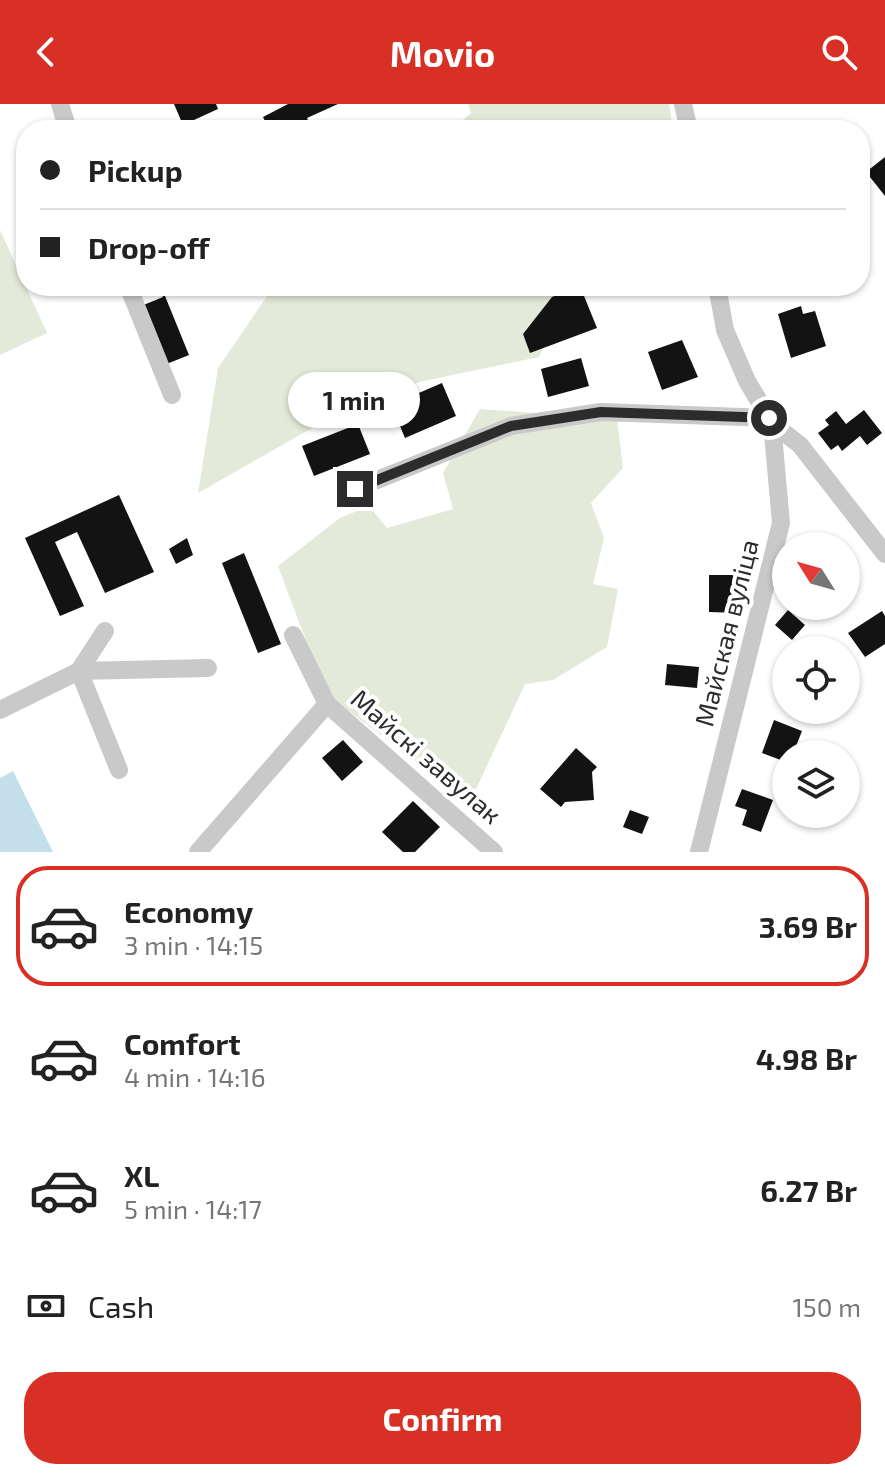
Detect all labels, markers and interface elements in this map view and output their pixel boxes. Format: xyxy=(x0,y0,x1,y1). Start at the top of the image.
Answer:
icon: back xyxy=(24,30,68,74)
icon: search xyxy=(817,30,861,74)
text: Movio xyxy=(390,31,495,74)
text: Pickup xyxy=(88,152,183,188)
text: Drop-off xyxy=(88,229,210,265)
callout: 1 min xyxy=(289,373,421,429)
text: 1 min xyxy=(323,384,385,415)
route start xyxy=(751,400,787,436)
route end xyxy=(337,471,373,507)
north arrow xyxy=(772,532,860,620)
map controls xyxy=(772,532,860,828)
street label: Майская вуліца xyxy=(687,536,765,730)
button: locate xyxy=(772,636,860,724)
street label: Майскі завулак xyxy=(345,682,508,830)
button: layers xyxy=(772,740,860,828)
icon: car xyxy=(28,890,100,962)
text: Economy xyxy=(124,893,253,929)
text: 3.69 Br xyxy=(759,908,857,944)
text: 3 min · 14:15 xyxy=(124,929,263,960)
icon: car xyxy=(28,1022,100,1094)
text: Comfort xyxy=(124,1025,241,1061)
text: 4.98 Br xyxy=(756,1040,857,1076)
text: 4 min · 14:16 xyxy=(124,1061,266,1092)
icon: car xyxy=(28,1154,100,1226)
text: XL xyxy=(124,1157,159,1193)
text: 6.27 Br xyxy=(760,1172,857,1208)
text: 5 min · 14:17 xyxy=(124,1193,262,1224)
icon: cash xyxy=(24,1284,68,1328)
text: Cash xyxy=(88,1288,154,1324)
text: 150 m xyxy=(792,1291,861,1322)
button: Confirm xyxy=(24,1372,861,1464)

